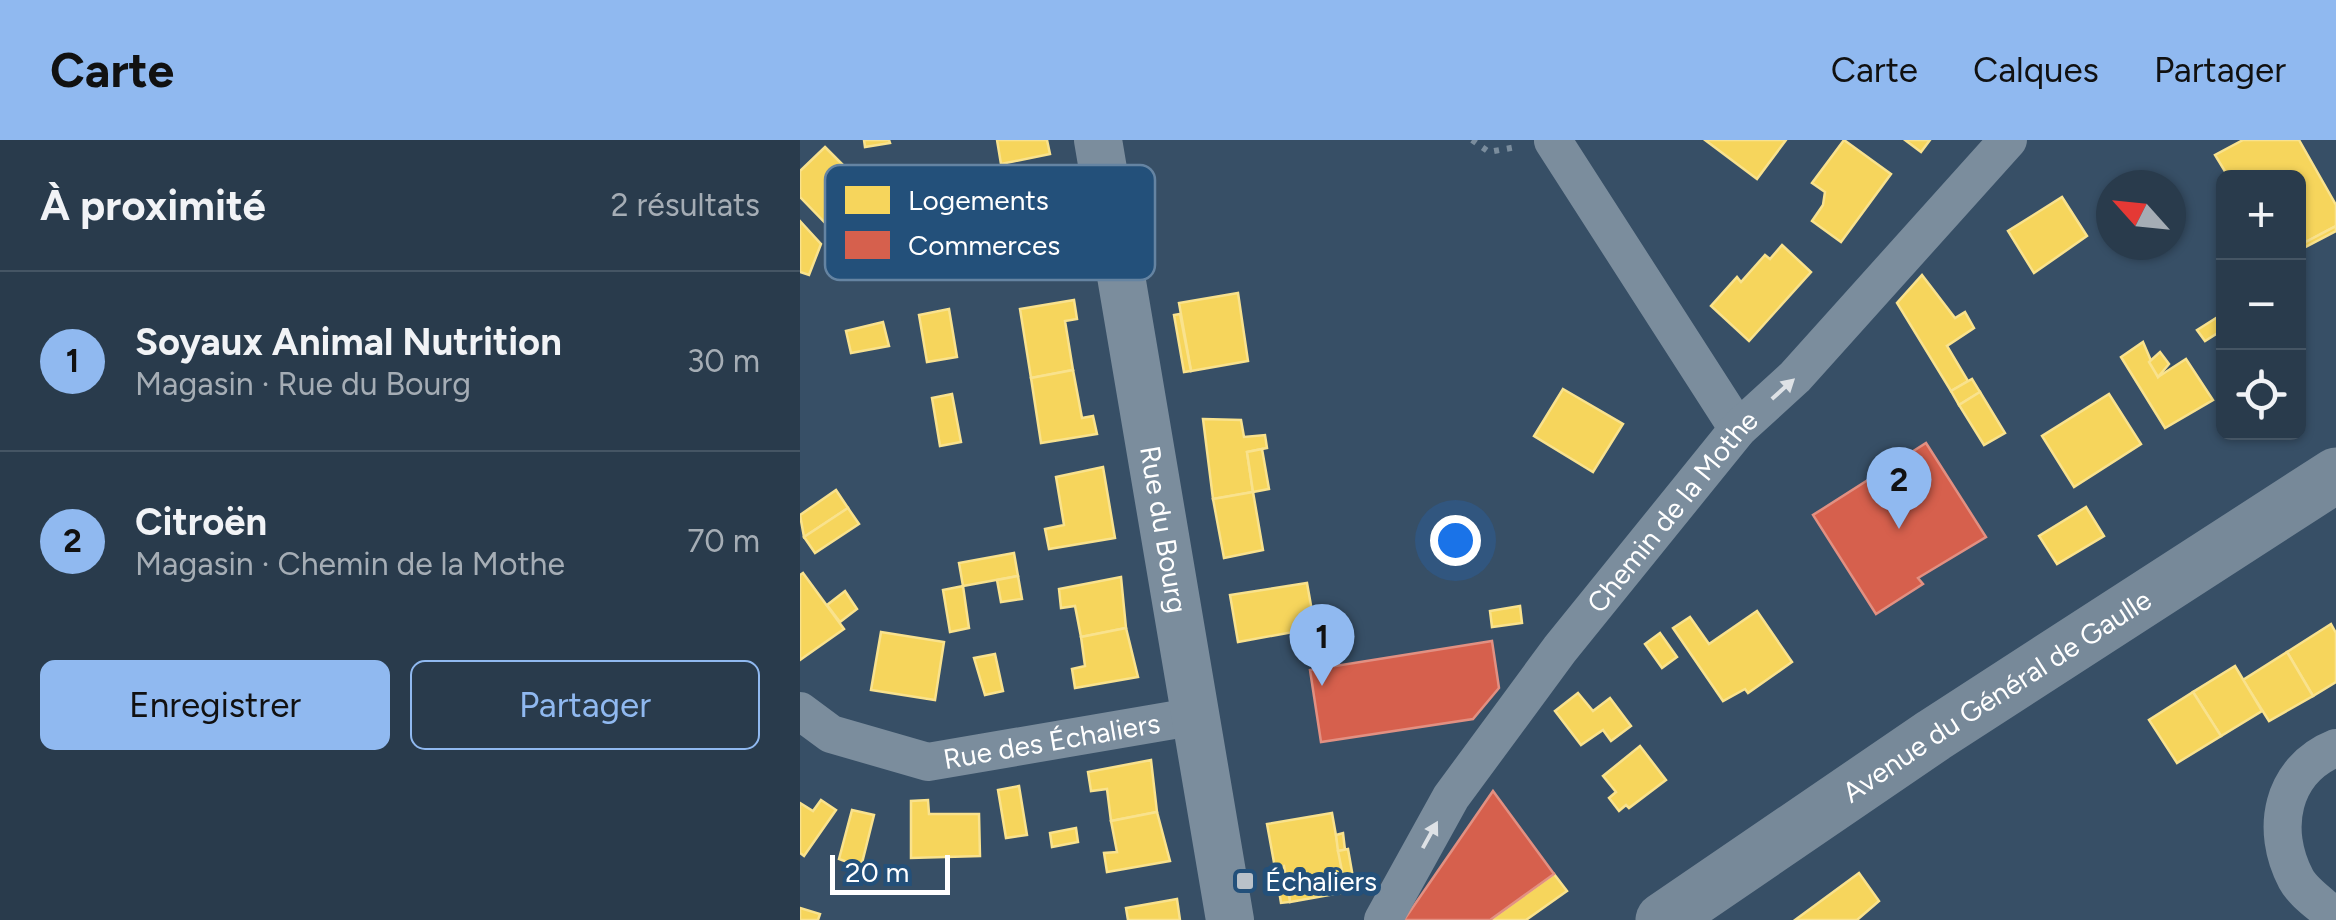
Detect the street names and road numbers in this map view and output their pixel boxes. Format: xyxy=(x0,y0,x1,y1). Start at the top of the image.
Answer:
street label: Chemin de la Mothe xyxy=(1579,403,1765,619)
street label: Rue du Bourg xyxy=(1133,443,1195,616)
street label: Avenue du Général de Gaulle xyxy=(1836,582,2157,810)
street label: Rue des Échaliers xyxy=(941,706,1163,776)

